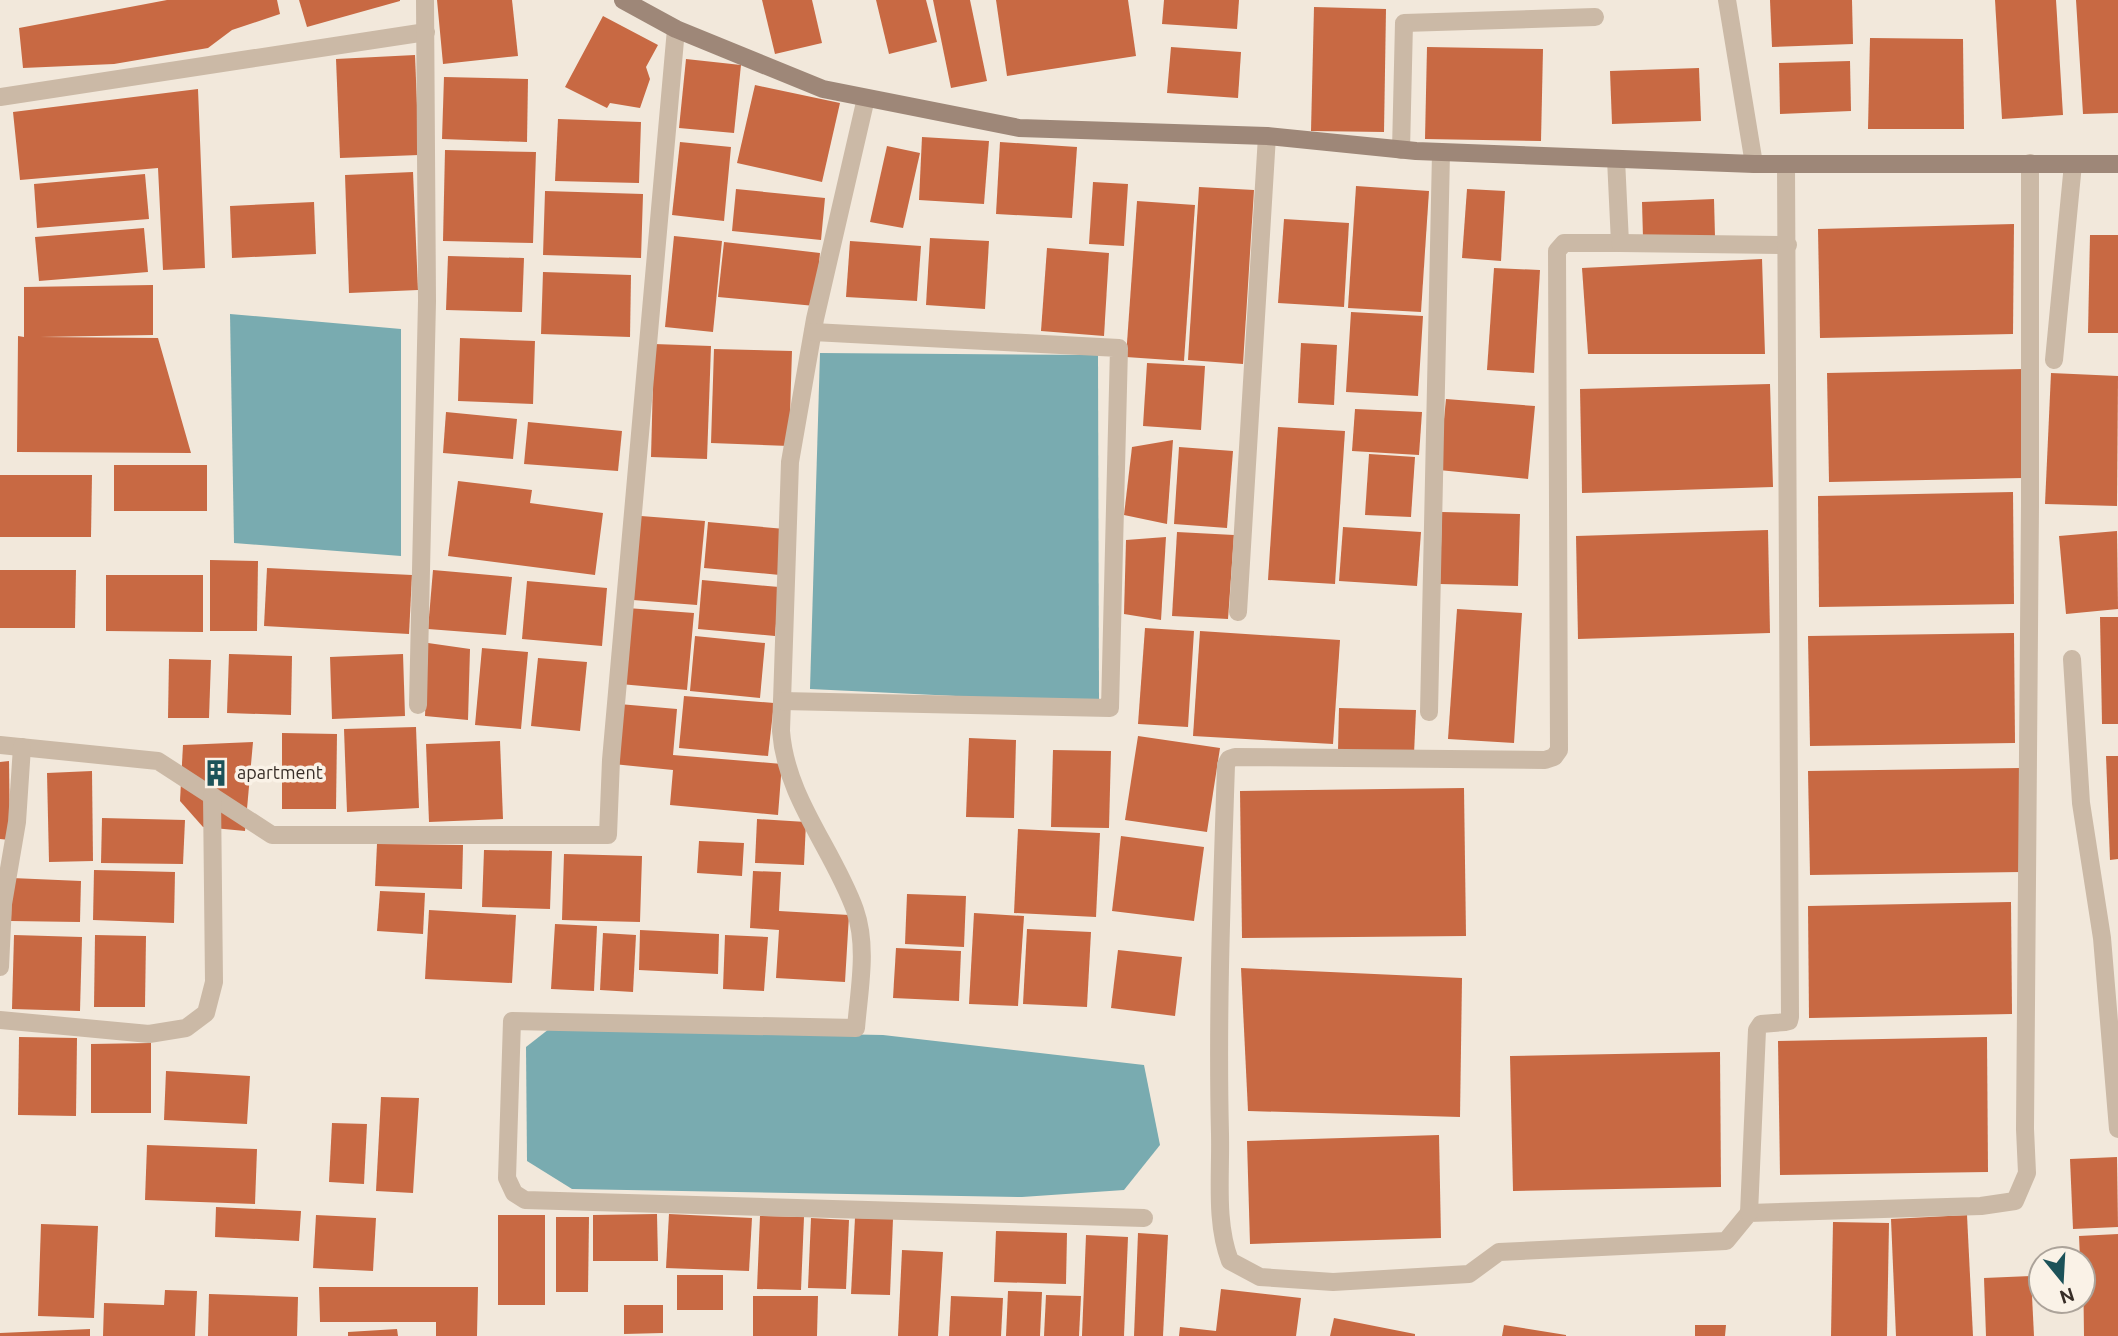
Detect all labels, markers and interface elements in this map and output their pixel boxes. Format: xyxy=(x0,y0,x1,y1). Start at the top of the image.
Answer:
building icon: apartment xyxy=(201,758,231,788)
place label: apartment xyxy=(237,762,323,782)
north arrow xyxy=(2027,1245,2097,1315)
text: N xyxy=(2057,1284,2077,1309)

